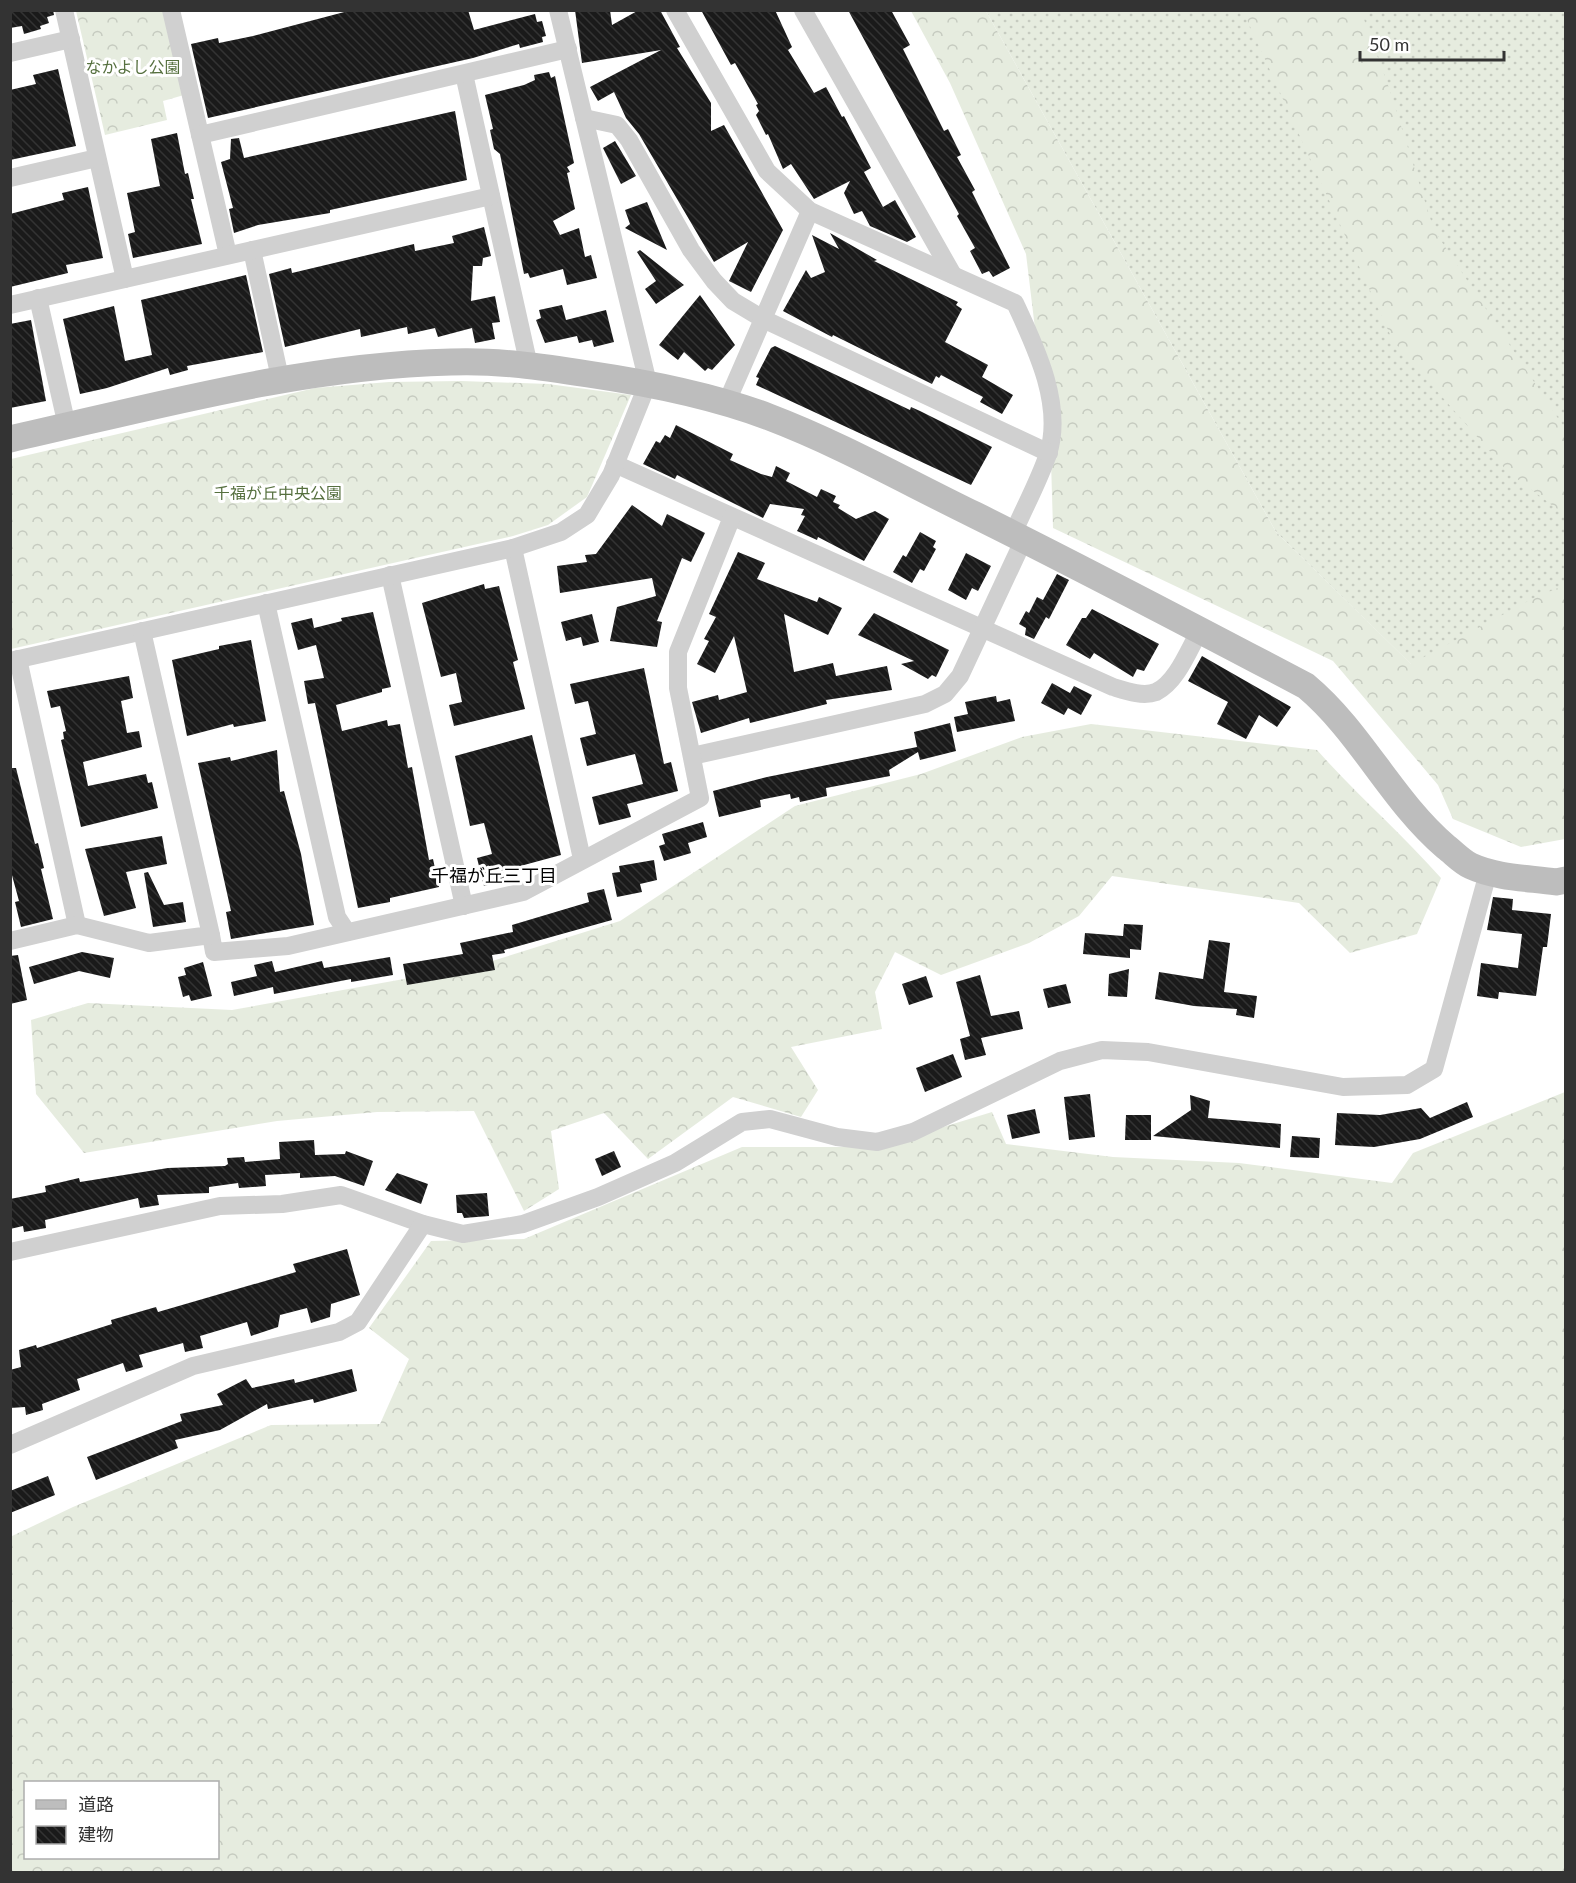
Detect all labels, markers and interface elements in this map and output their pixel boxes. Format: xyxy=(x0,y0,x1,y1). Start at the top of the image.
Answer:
scale bar xyxy=(1360,24,1504,62)
text: 50 m xyxy=(1369,33,1409,55)
park label: なかよし公園 xyxy=(85,57,181,76)
park label: 千福が丘中央公園 xyxy=(214,483,342,502)
district label: 千福が丘三丁目 xyxy=(431,864,557,886)
legend xyxy=(24,1781,219,1859)
text: 道路 xyxy=(78,1793,114,1815)
text: 建物 xyxy=(78,1823,114,1845)

